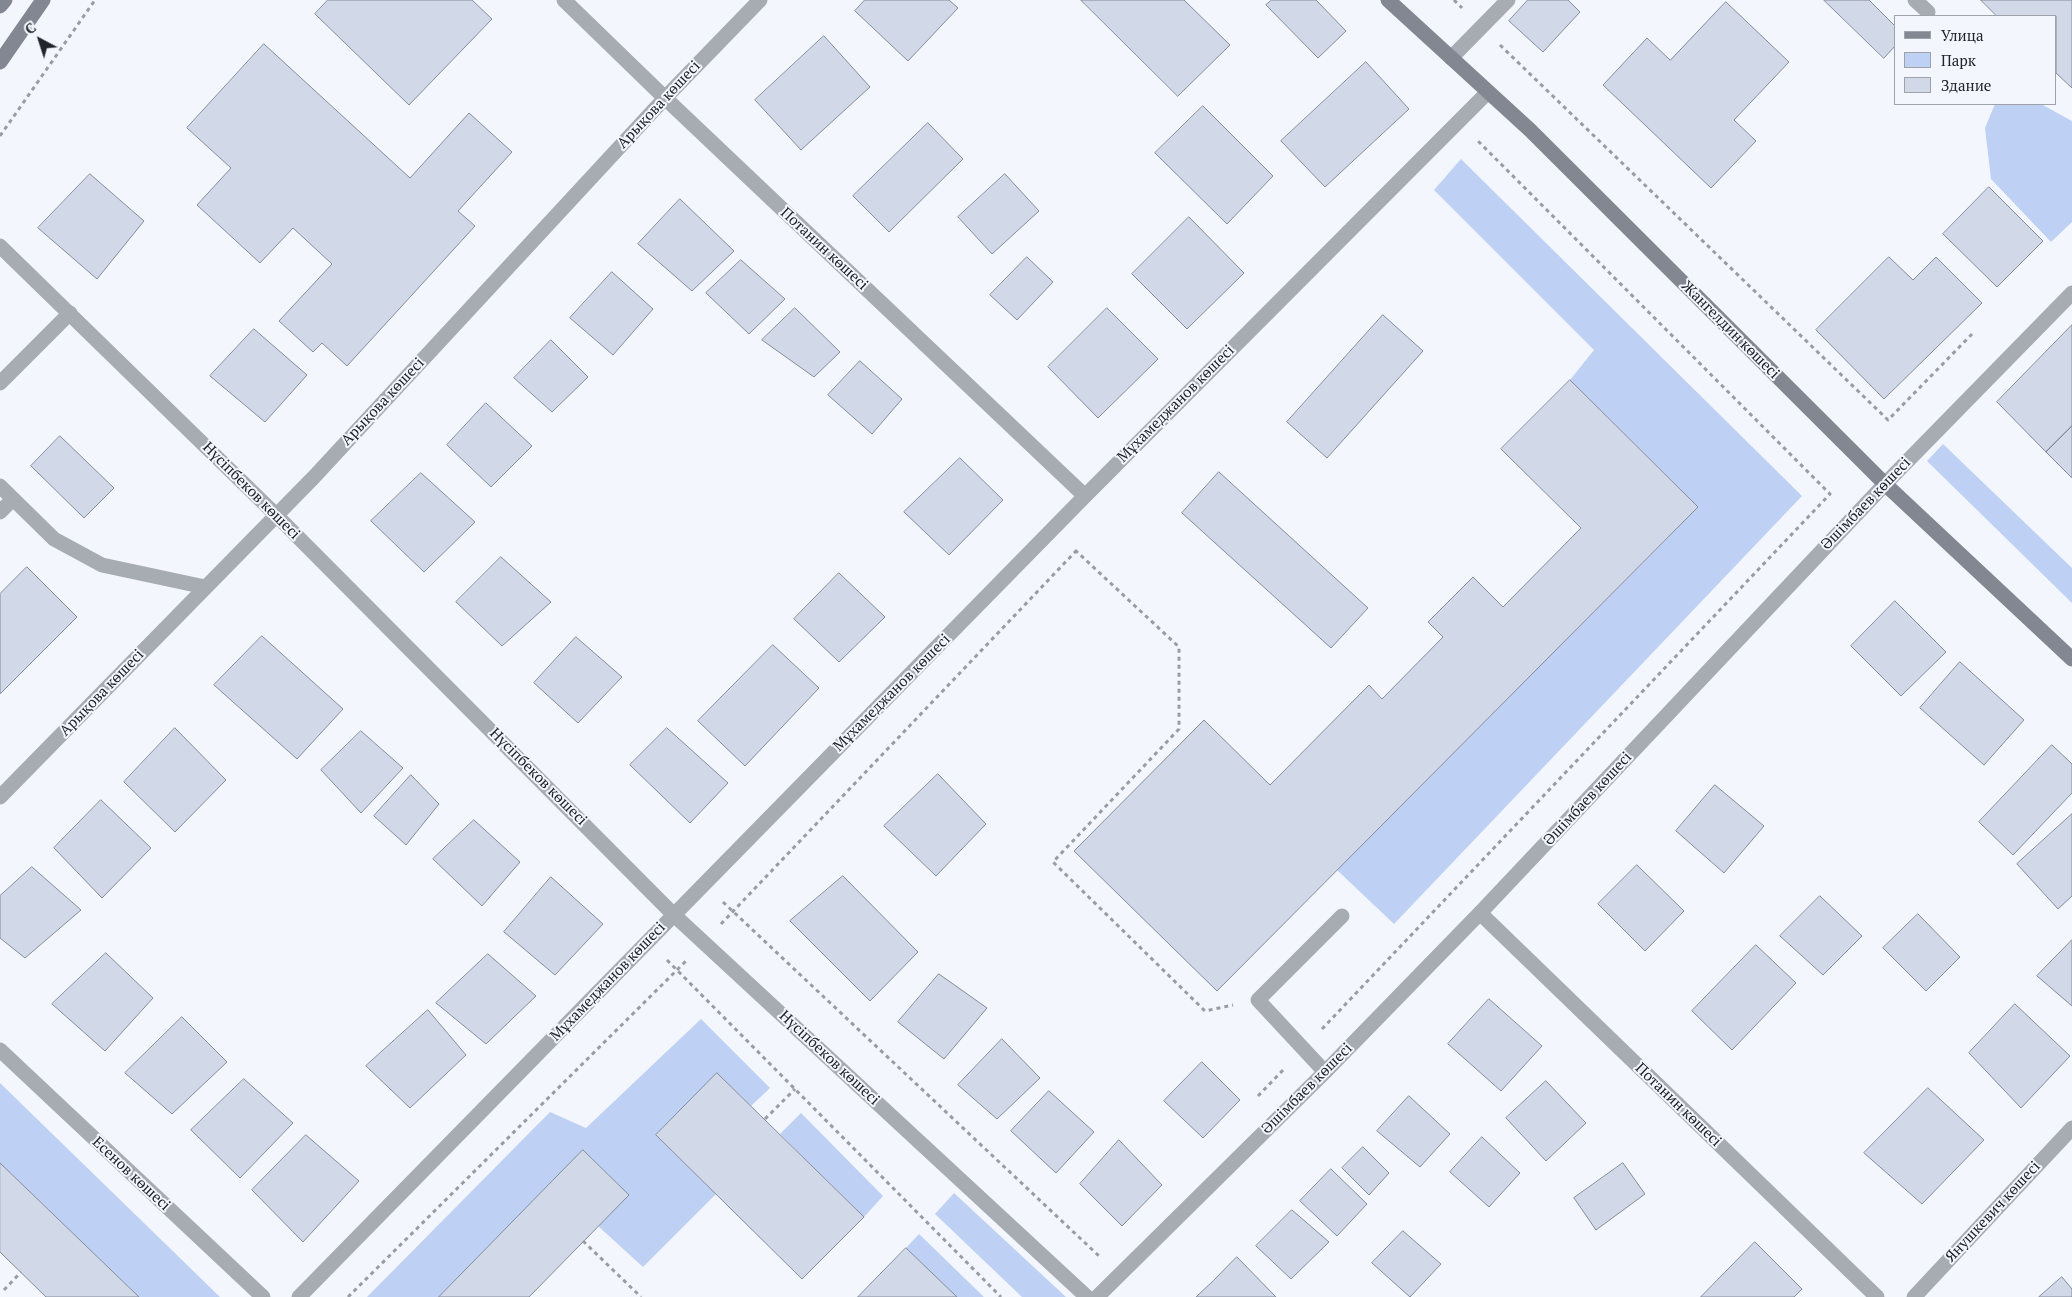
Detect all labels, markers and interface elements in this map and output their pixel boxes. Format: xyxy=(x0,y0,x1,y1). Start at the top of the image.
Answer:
north arrow xyxy=(15,15,65,65)
legend xyxy=(1894,15,2057,105)
text: С xyxy=(20,18,40,38)
text: Улица xyxy=(1941,25,1984,45)
text: Парк xyxy=(1941,50,1976,70)
street label: Арықова көшесі xyxy=(614,57,704,153)
text: Здание xyxy=(1941,75,1991,95)
street label: Потанин көшесі xyxy=(777,204,871,294)
street label: Жангелдин көшесі xyxy=(1677,277,1783,383)
street label: Мұхамеджанов көшесі xyxy=(1114,342,1238,466)
street label: Арықова көшесі xyxy=(338,354,428,450)
street label: Нүсіпбеков көшесі xyxy=(199,439,303,543)
street label: Әшімбаев көшесі xyxy=(1817,454,1915,554)
street label: Мұхамеджанов көшесі xyxy=(830,631,954,755)
street label: Арықова көшесі xyxy=(56,646,148,740)
street label: Нүсіпбеков көшесі xyxy=(486,725,590,829)
street label: Әшімбаев көшесі xyxy=(1540,749,1636,849)
street label: Мұхамеджанов көшесі xyxy=(547,919,669,1045)
street label: Нүсіпбеков көшесі xyxy=(775,1007,883,1109)
street label: Әшімбаев көшесі xyxy=(1258,1040,1356,1138)
street label: Потанин көшесі xyxy=(1631,1059,1725,1151)
street label: Есенов көшесі xyxy=(88,1133,174,1215)
street label: Янушкевич көшесі xyxy=(1942,1158,2044,1266)

